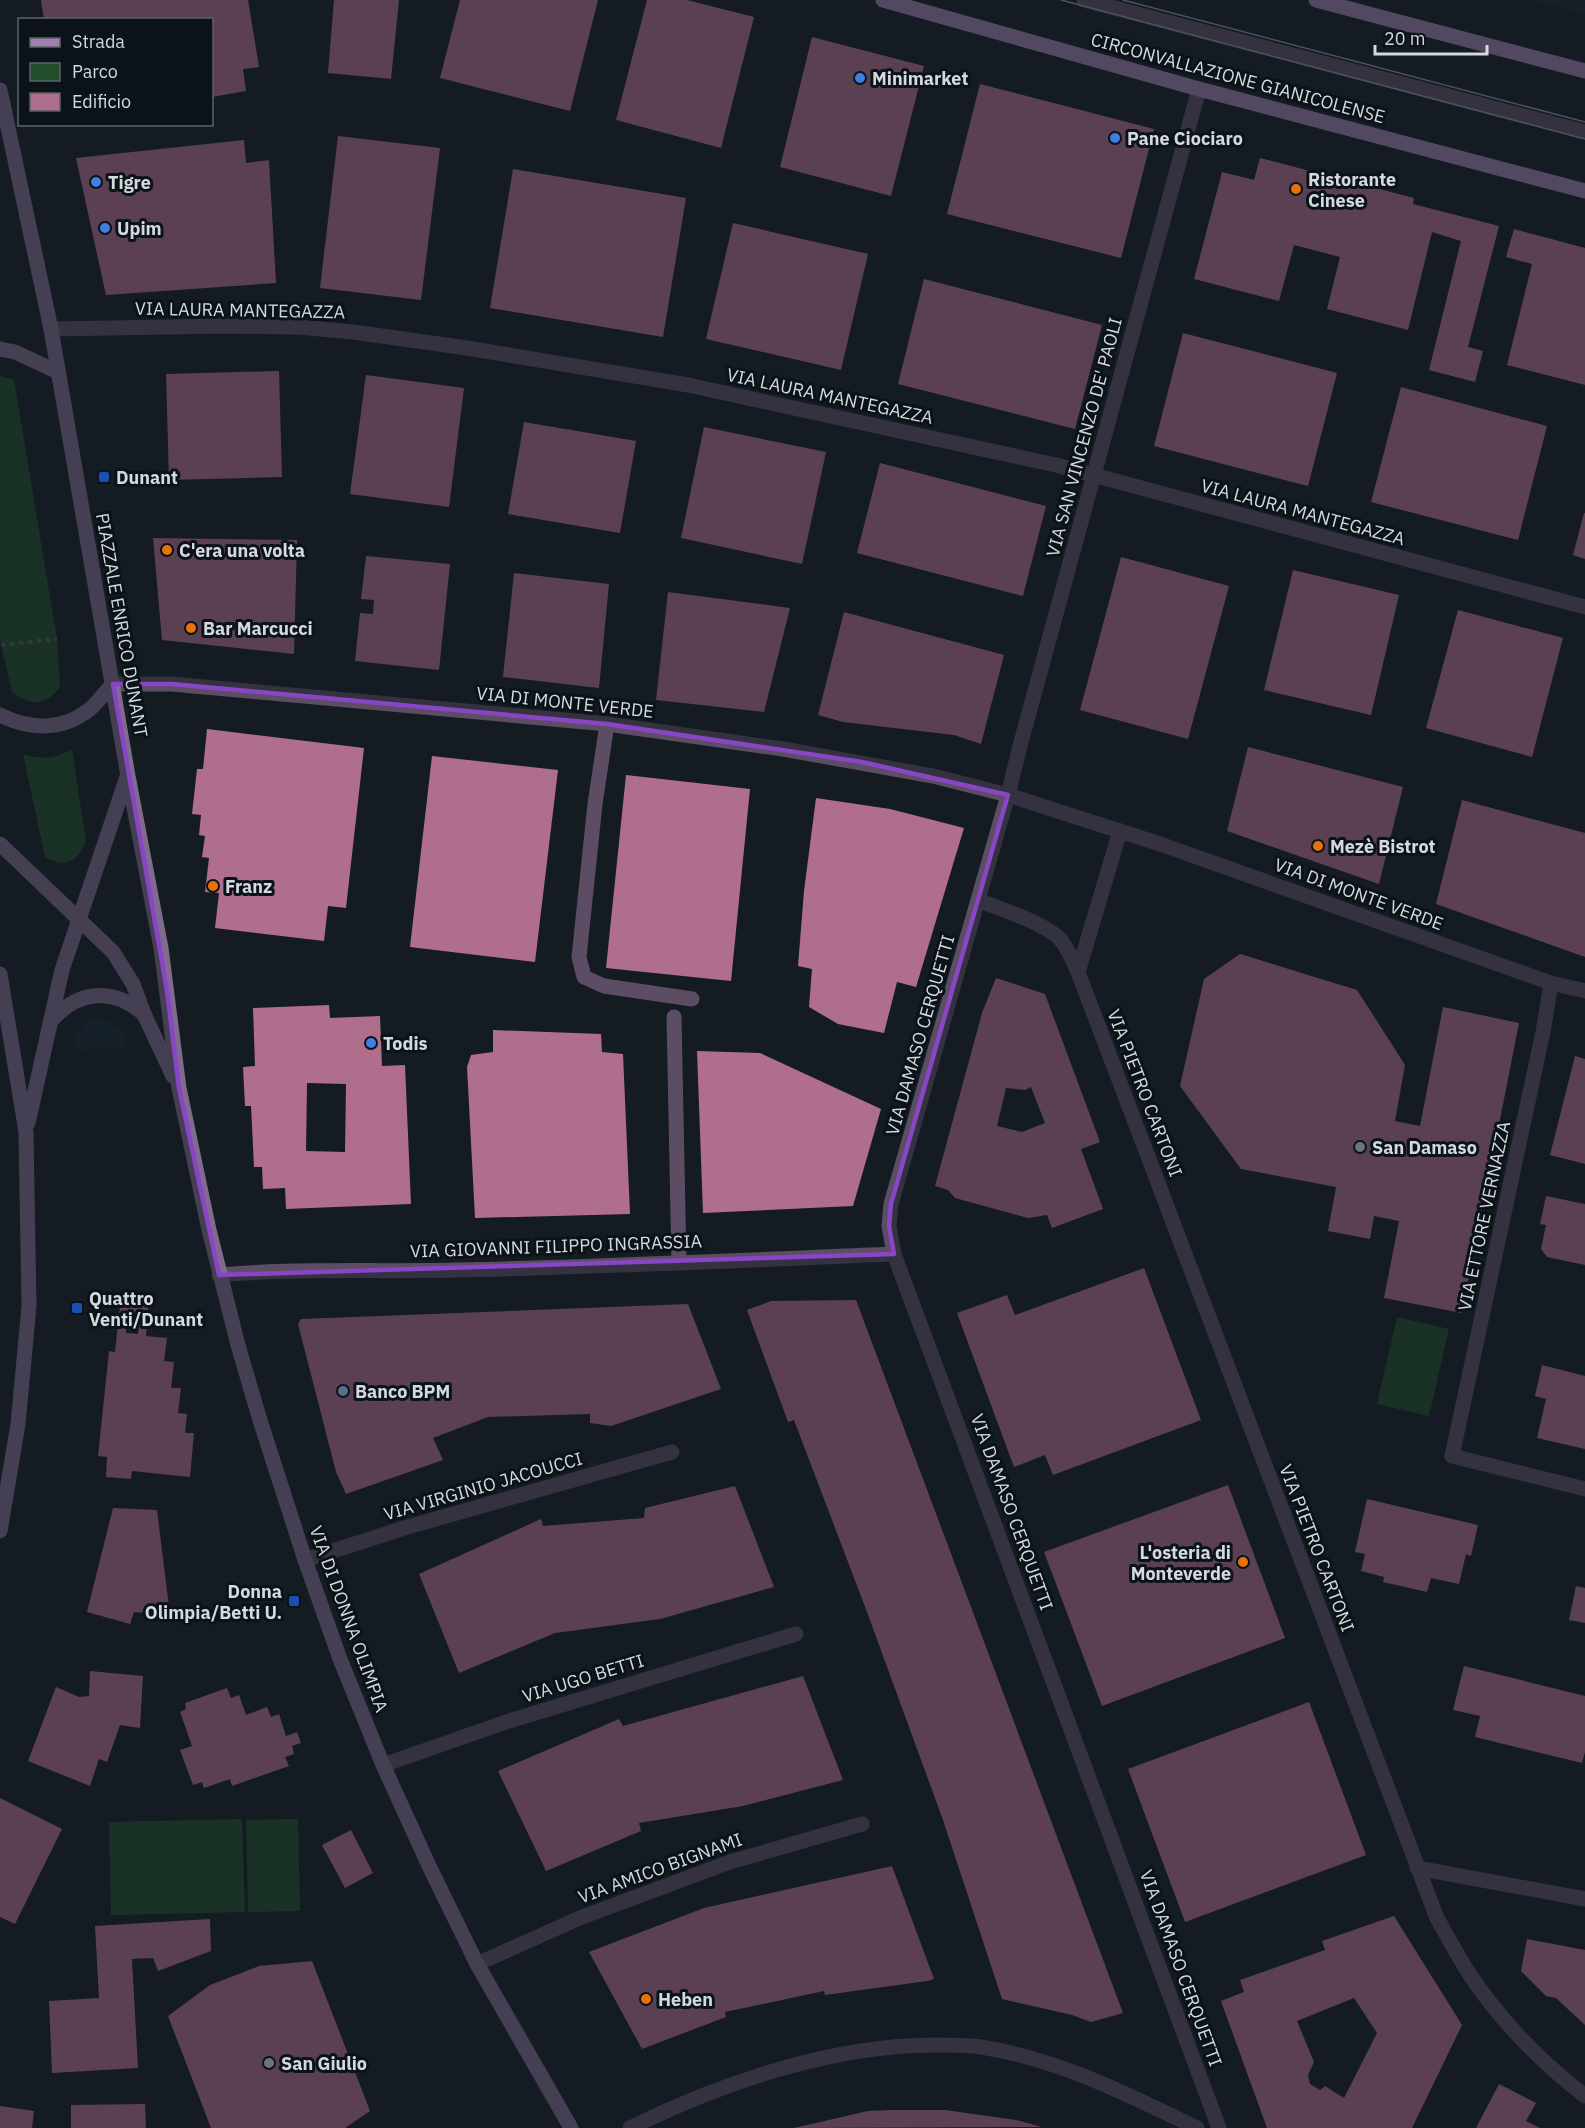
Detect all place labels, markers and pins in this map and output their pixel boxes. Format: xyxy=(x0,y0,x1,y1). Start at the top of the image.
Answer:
place label: Minimarket xyxy=(872,67,968,90)
marker: Minimarket xyxy=(853,71,867,85)
place label: Pane Ciociaro xyxy=(1127,127,1243,150)
marker: Pane Ciociaro xyxy=(1108,131,1122,145)
place label: Ristorante Cinese xyxy=(1308,168,1396,212)
place label: Tigre xyxy=(108,171,151,194)
marker: Tigre xyxy=(89,175,103,189)
marker: Ristorante Cinese xyxy=(1289,182,1303,196)
place label: Upim xyxy=(117,217,162,240)
marker: Upim xyxy=(98,221,112,235)
place label: Dunant xyxy=(116,466,178,489)
marker: Dunant xyxy=(97,470,111,484)
place label: C'era una volta xyxy=(179,539,305,562)
marker: C'era una volta xyxy=(160,543,174,557)
place label: Bar Marcucci xyxy=(203,617,313,640)
marker: Bar Marcucci xyxy=(184,621,198,635)
place label: Mezè Bistrot xyxy=(1330,835,1435,858)
marker: Mezè Bistrot xyxy=(1311,839,1325,853)
place label: Franz xyxy=(225,875,272,898)
marker: Franz xyxy=(206,879,220,893)
place label: Todis xyxy=(383,1032,428,1055)
marker: Todis xyxy=(364,1036,378,1050)
place label: San Damaso xyxy=(1372,1136,1477,1159)
marker: San Damaso xyxy=(1353,1140,1367,1154)
place label: Quattro Venti/Dunant xyxy=(89,1287,203,1331)
marker: Quattro Venti/Dunant xyxy=(70,1301,84,1315)
place label: Banco BPM xyxy=(355,1380,450,1403)
marker: Banco BPM xyxy=(336,1384,350,1398)
place label: L'osteria di Monteverde xyxy=(1131,1541,1231,1585)
marker: L'osteria di Monteverde xyxy=(1236,1555,1250,1569)
place label: Donna Olimpia/Betti U. xyxy=(145,1580,282,1624)
marker: Donna Olimpia/Betti U. xyxy=(287,1594,301,1608)
place label: Heben xyxy=(658,1988,713,2011)
marker: Heben xyxy=(639,1992,653,2006)
place label: San Giulio xyxy=(281,2052,367,2075)
marker: San Giulio xyxy=(262,2056,276,2070)

